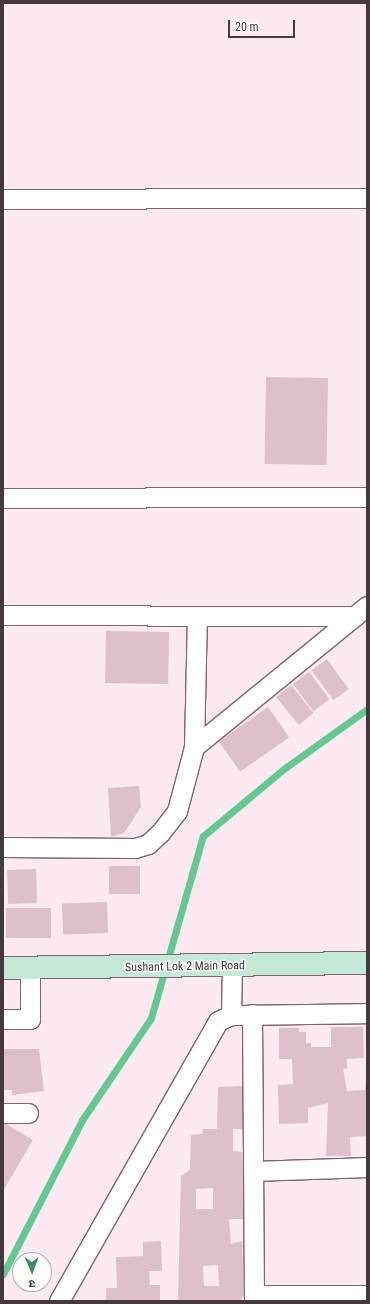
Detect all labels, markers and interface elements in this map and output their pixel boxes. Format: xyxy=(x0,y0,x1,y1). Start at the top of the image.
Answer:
scale bar xyxy=(230,12,297,38)
text: 20 m xyxy=(235,20,259,34)
street label: Sushant Lok 2 Main Road xyxy=(125,959,245,975)
north arrow xyxy=(12,1252,52,1292)
text: उ xyxy=(29,1277,36,1290)

